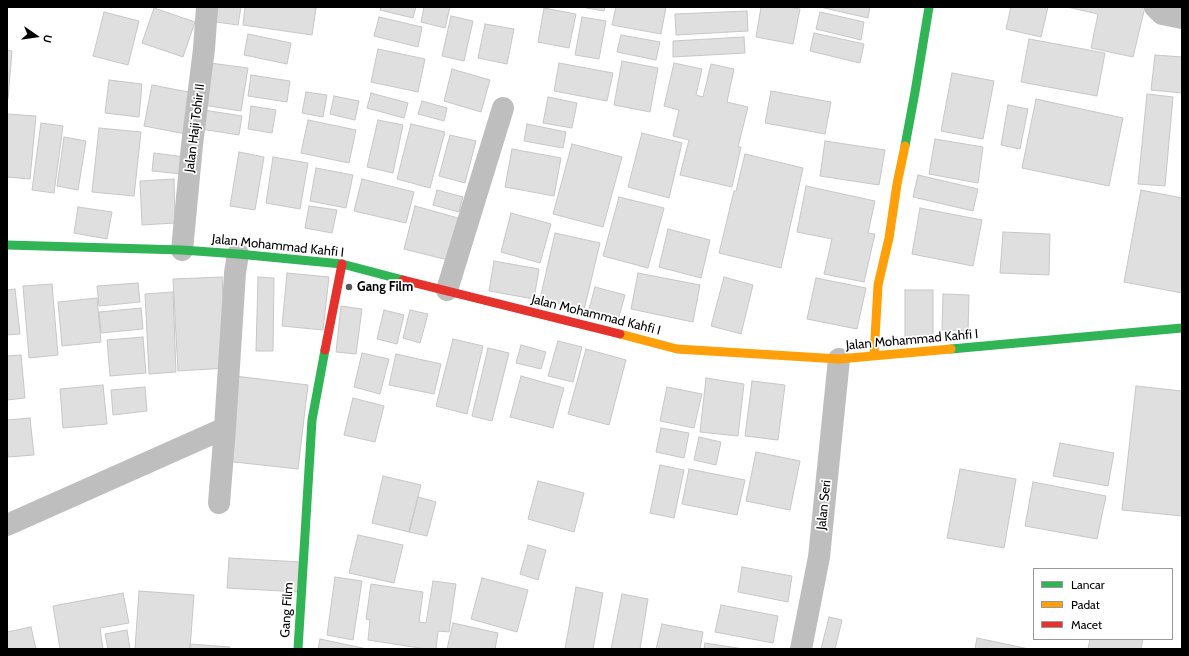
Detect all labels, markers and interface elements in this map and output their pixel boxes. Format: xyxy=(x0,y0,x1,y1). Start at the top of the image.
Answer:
north arrow xyxy=(16,16,56,56)
text: U xyxy=(40,33,55,44)
street label: Jalan Haji Tohir II xyxy=(182,83,208,173)
street label: Jalan Mohammad Kahfi I xyxy=(211,231,345,261)
place label: Gang Film xyxy=(357,279,413,295)
marker: Gang Film xyxy=(344,282,354,292)
street label: Jalan Mohammad Kahfi I xyxy=(530,291,662,339)
street label: Jalan Mohammad Kahfi I xyxy=(845,326,979,354)
street label: Jalan Seri xyxy=(814,479,834,531)
legend xyxy=(1033,568,1173,640)
text: Lancar xyxy=(1071,577,1104,592)
street label: Gang Film xyxy=(277,582,297,638)
text: Padat xyxy=(1071,597,1100,612)
text: Macet xyxy=(1071,617,1102,632)

